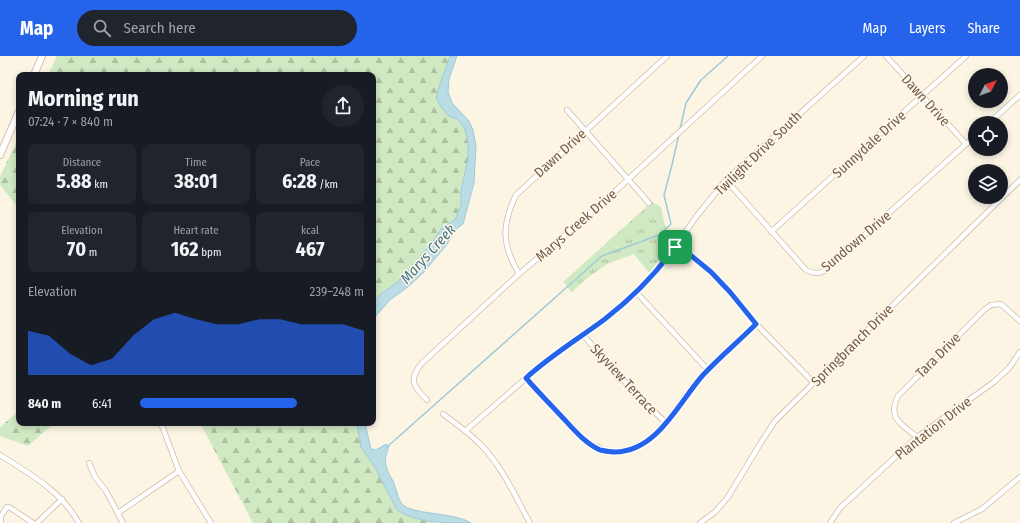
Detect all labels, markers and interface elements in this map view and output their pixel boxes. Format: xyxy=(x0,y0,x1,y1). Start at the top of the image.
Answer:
search box xyxy=(77,10,357,46)
text: Map xyxy=(20,17,53,40)
icon: search xyxy=(91,17,113,39)
text: Search here xyxy=(123,19,196,37)
text: Map xyxy=(863,20,887,37)
text: Layers xyxy=(909,20,945,37)
text: Share xyxy=(967,20,1000,37)
north arrow xyxy=(968,68,1008,108)
map controls xyxy=(968,68,1008,204)
street label: Dawn Drive xyxy=(898,71,953,130)
text: Morning run xyxy=(28,85,139,112)
button: share xyxy=(322,85,364,127)
street label: Sunnydale Drive xyxy=(829,107,910,182)
street label: Twilight Drive South xyxy=(711,108,805,199)
text: 07:24 · 7 × 840 m xyxy=(28,114,113,129)
button: locate xyxy=(968,116,1008,156)
street label: Dawn Drive xyxy=(531,126,590,181)
text: Distance xyxy=(63,156,101,169)
text: Time xyxy=(185,156,207,169)
text: Pace xyxy=(300,156,320,169)
button: layers xyxy=(968,164,1008,204)
text: 5.88 xyxy=(56,169,92,193)
text: 38:01 xyxy=(174,169,218,193)
text: 6:28 xyxy=(282,169,317,193)
text: km xyxy=(92,178,108,191)
text: /km xyxy=(317,178,338,191)
street label: Marys Creek Drive xyxy=(532,186,620,265)
street label: Sundown Drive xyxy=(818,207,895,276)
water label: Marys Creek xyxy=(397,220,460,287)
text: Elevation xyxy=(61,224,103,237)
text: Heart rate xyxy=(173,224,219,237)
text: kcal xyxy=(301,224,319,237)
pin xyxy=(658,230,692,264)
icon: arrive xyxy=(664,236,686,258)
text: 70 xyxy=(67,237,86,261)
text: 162 xyxy=(171,237,199,261)
text: 467 xyxy=(296,237,324,261)
text: m xyxy=(86,246,97,259)
text: bpm xyxy=(199,246,221,259)
text: Elevation xyxy=(28,284,77,299)
text: 239–248 m xyxy=(310,284,364,299)
street label: Springbranch Drive xyxy=(808,301,897,390)
street label: Tara Drive xyxy=(912,329,965,381)
street label: Skyview Terrace xyxy=(587,341,661,418)
street label: Plantation Drive xyxy=(892,393,975,463)
text: 840 m xyxy=(28,396,61,411)
text: 6:41 xyxy=(92,396,112,411)

